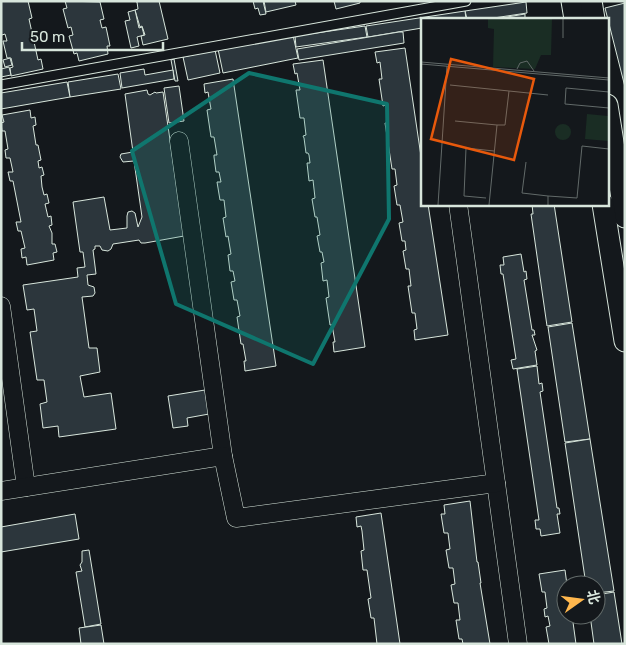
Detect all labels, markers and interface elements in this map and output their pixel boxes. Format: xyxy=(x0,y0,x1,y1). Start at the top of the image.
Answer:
inset map xyxy=(421,18,608,205)
scale bar xyxy=(22,20,164,52)
text: 50 m xyxy=(30,28,65,46)
north arrow xyxy=(556,575,606,625)
text: 北 xyxy=(583,588,603,606)

